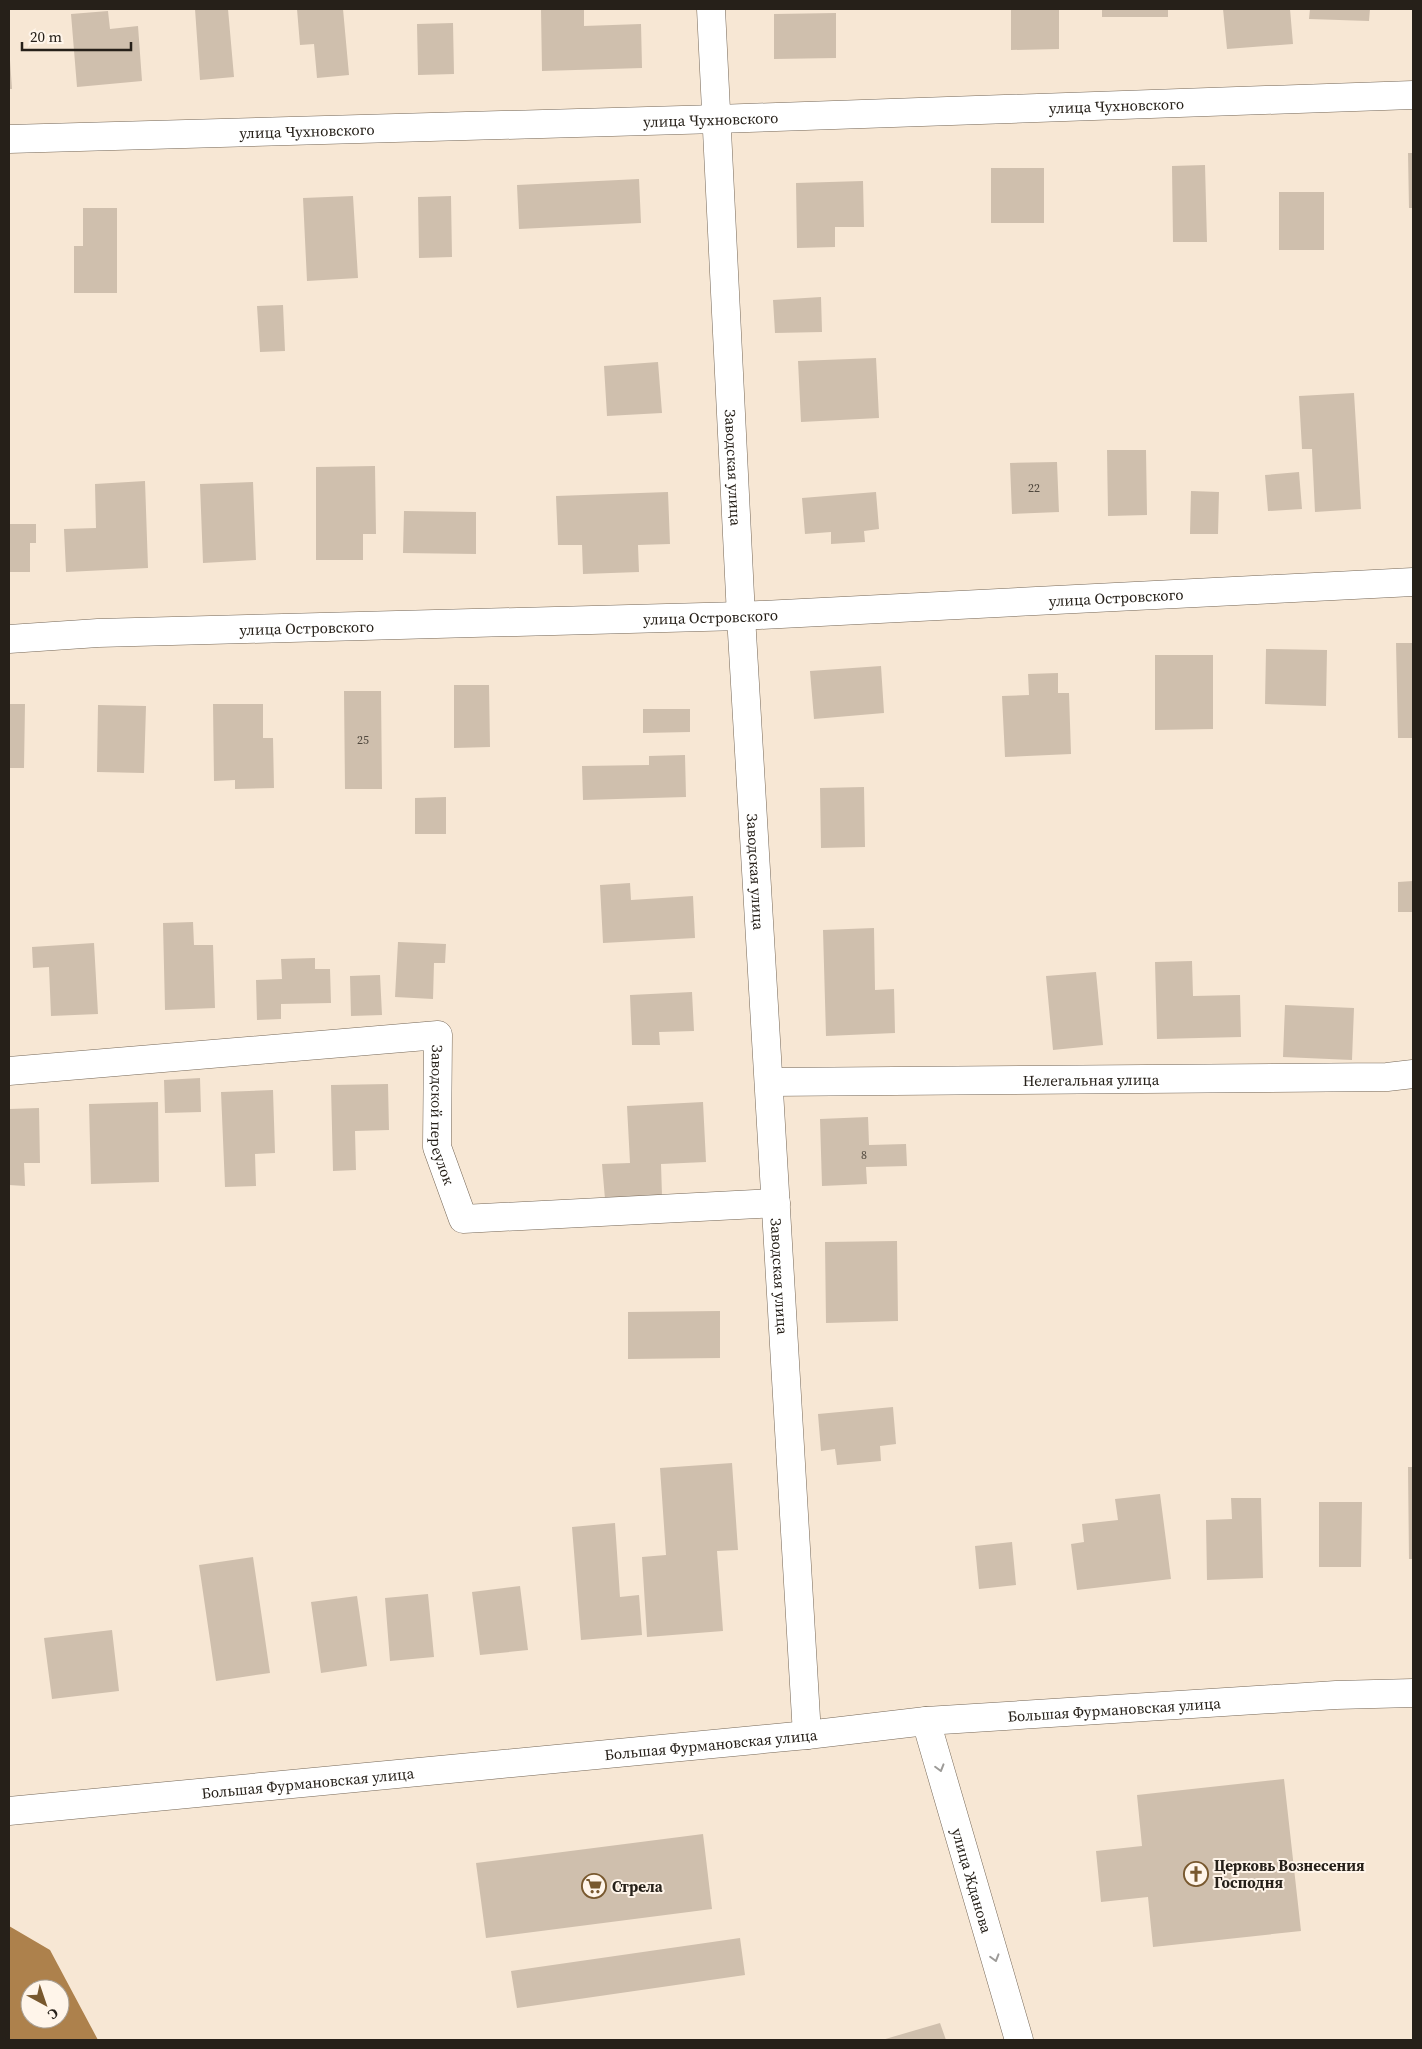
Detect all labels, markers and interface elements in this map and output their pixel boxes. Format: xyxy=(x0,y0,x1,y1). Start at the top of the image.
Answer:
scale bar xyxy=(22,20,131,52)
text: 20 m xyxy=(30,26,62,47)
street label: улица Чухновского xyxy=(1048,92,1184,118)
street label: улица Чухновского xyxy=(643,106,779,132)
street label: улица Чухновского xyxy=(239,118,375,143)
street label: Заводская улица xyxy=(720,409,747,527)
house number: 22 xyxy=(1028,480,1040,496)
street label: улица Островского xyxy=(1048,583,1184,611)
street label: улица Островского xyxy=(643,604,779,629)
street label: улица Островского xyxy=(239,615,374,640)
house number: 25 xyxy=(357,732,369,748)
street label: Заводская улица xyxy=(742,813,770,931)
street label: Заводской переулок xyxy=(426,1044,460,1188)
street label: Нелегальная улица xyxy=(1023,1068,1160,1090)
house number: 8 xyxy=(861,1147,867,1163)
street label: Заводская улица xyxy=(766,1217,794,1335)
street label: Большая Фурмановская улица xyxy=(1007,1692,1222,1726)
street label: Большая Фурмановская улица xyxy=(604,1723,819,1765)
street label: Большая Фурмановская улица xyxy=(200,1762,415,1803)
one-way arrow xyxy=(934,1764,945,1772)
street label: улица Жданова xyxy=(947,1825,998,1936)
place label: Церковь Вознесения Господня xyxy=(1214,1855,1365,1893)
church icon: Церковь Вознесения Господня xyxy=(1183,1861,1209,1887)
supermarket icon: Стрела xyxy=(581,1873,607,1899)
place label: Стрела xyxy=(612,1876,664,1897)
one-way arrow xyxy=(989,1953,999,1961)
north arrow xyxy=(20,1979,70,2029)
text: С xyxy=(43,2003,63,2025)

